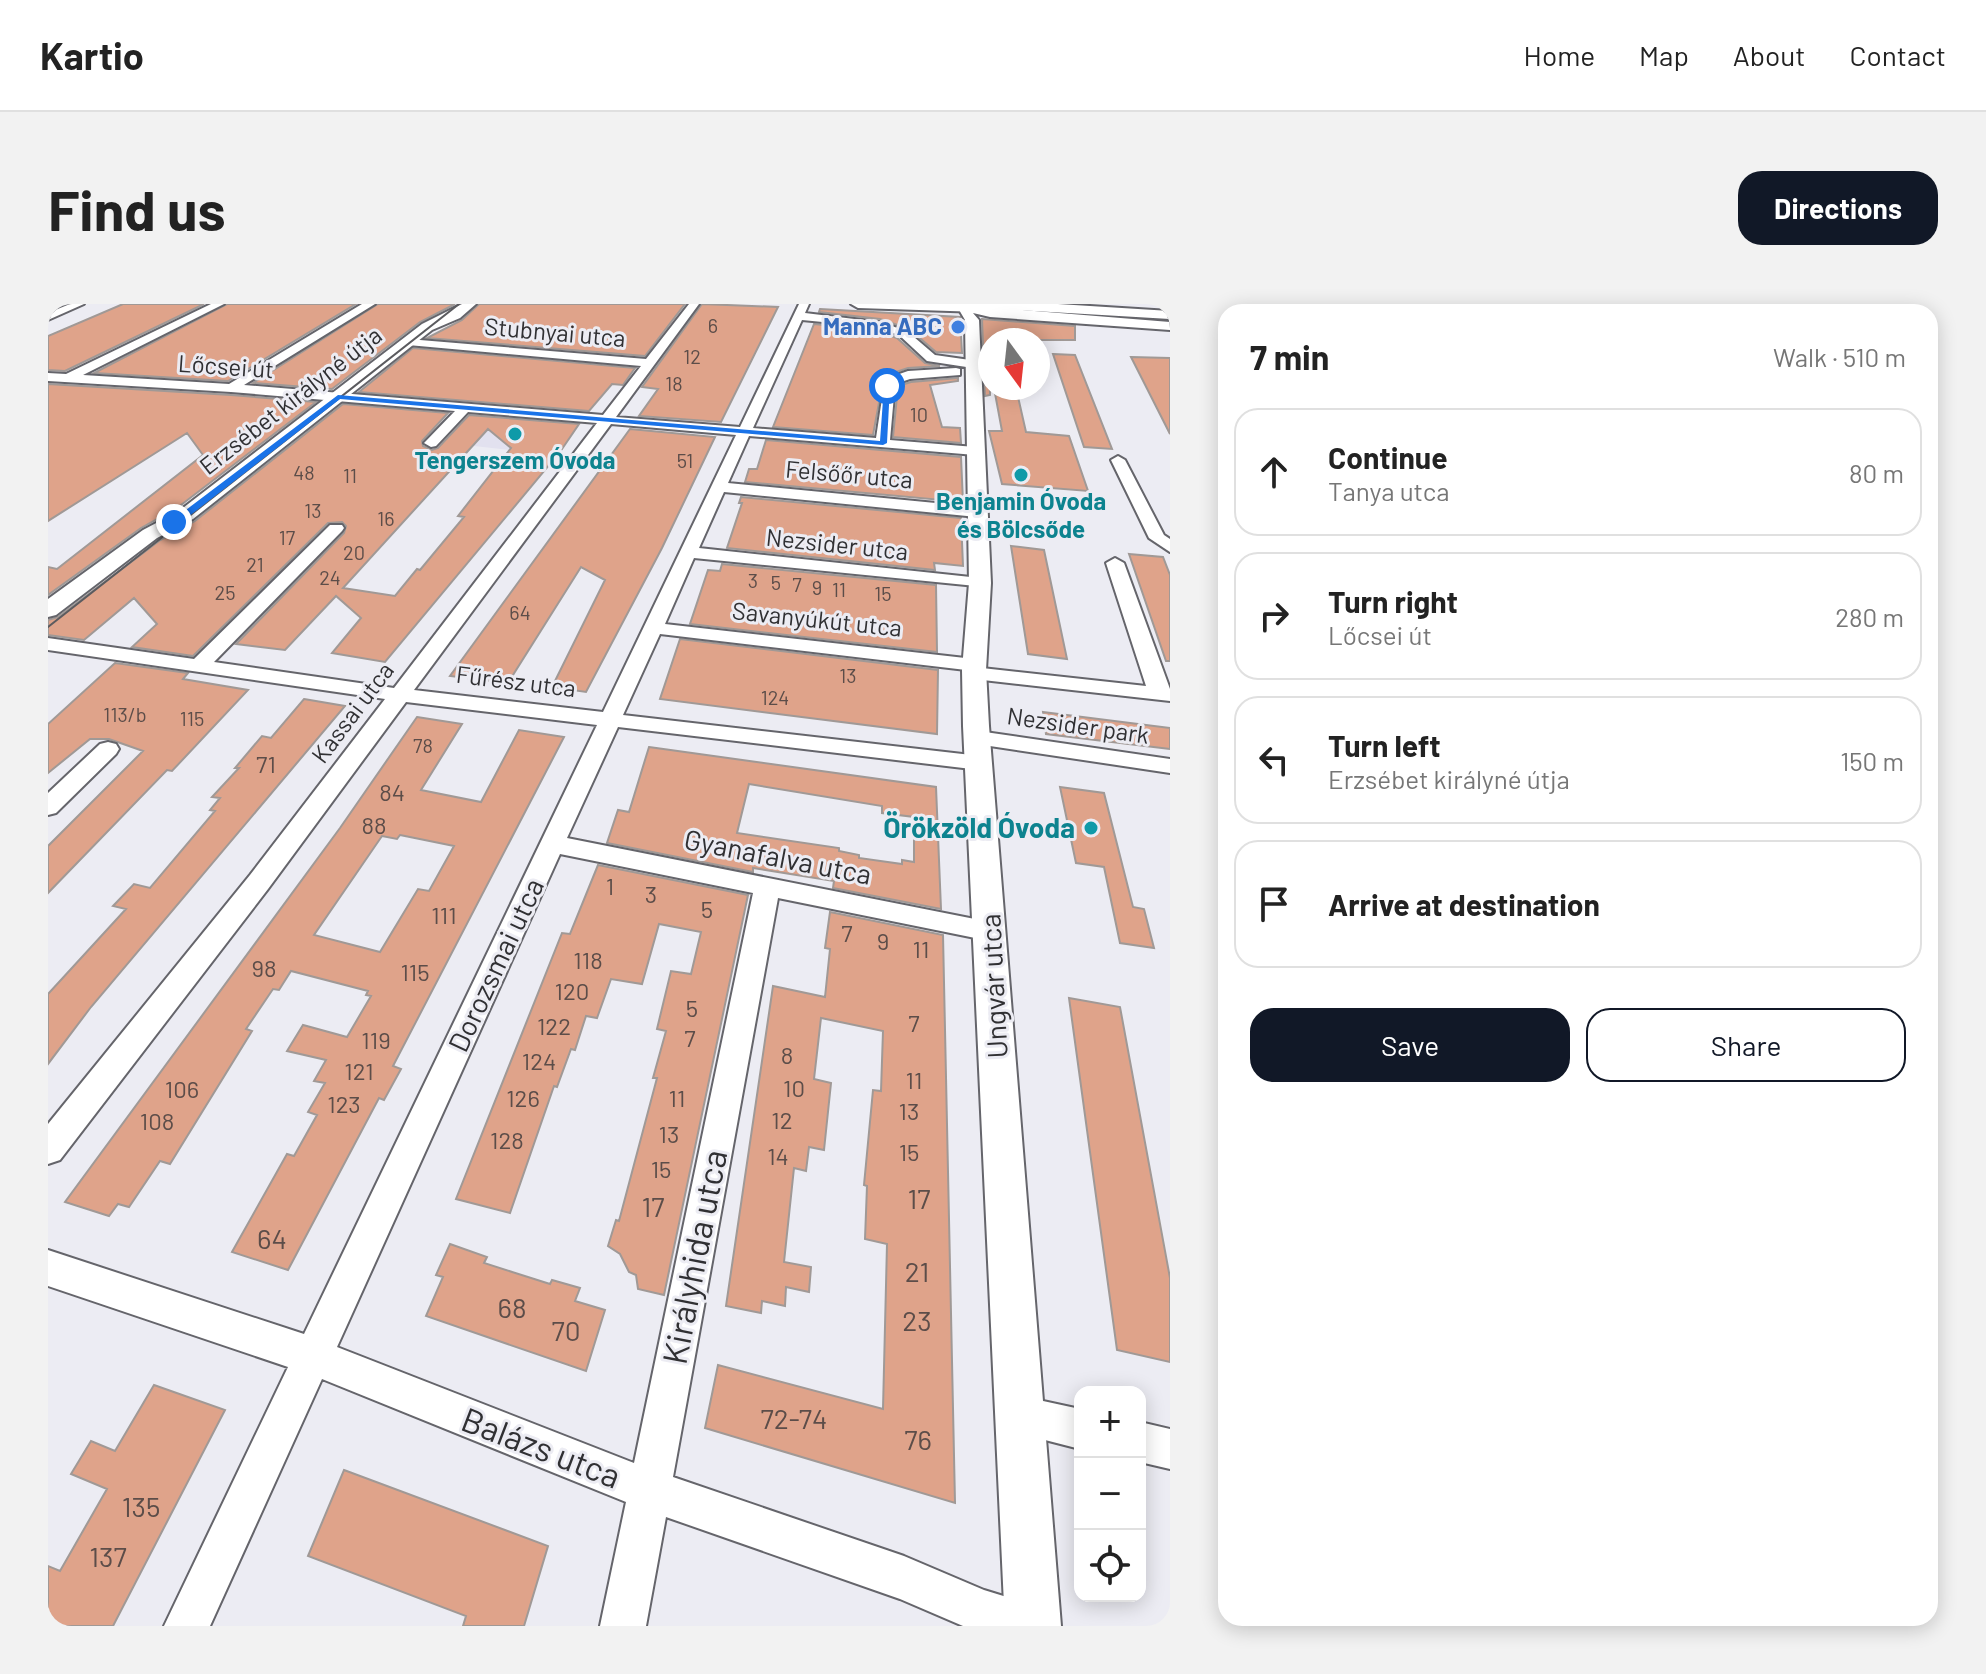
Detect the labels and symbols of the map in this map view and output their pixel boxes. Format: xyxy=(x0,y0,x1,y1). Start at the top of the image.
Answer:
street label: Stubnyai utca xyxy=(483,311,627,352)
place label: Manna ABC xyxy=(823,311,942,340)
house number: 6 xyxy=(708,313,718,337)
marker: Manna ABC xyxy=(949,318,967,336)
street label: Erzsébet királyné útja xyxy=(193,320,387,480)
north arrow xyxy=(978,328,1050,400)
house number: 12 xyxy=(683,344,701,368)
street label: Lőcsei út xyxy=(177,348,275,383)
route start xyxy=(869,368,905,404)
house number: 18 xyxy=(665,371,683,395)
house number: 10 xyxy=(910,402,928,426)
marker: Tengerszem Óvoda xyxy=(506,425,524,443)
place label: Tengerszem Óvoda xyxy=(415,445,615,474)
house number: 51 xyxy=(677,448,693,472)
street label: Felsőőr utca xyxy=(784,453,914,494)
house number: 48 xyxy=(293,460,315,484)
house number: 11 xyxy=(343,463,357,487)
marker: Benjamin Óvoda és Bölcsőde xyxy=(1012,466,1030,484)
place label: Benjamin Óvoda és Bölcsőde xyxy=(936,486,1106,543)
house number: 13 xyxy=(304,498,322,522)
route end xyxy=(156,504,192,540)
house number: 16 xyxy=(377,506,395,530)
street label: Nezsider utca xyxy=(765,522,910,565)
house number: 17 xyxy=(279,525,296,549)
house number: 20 xyxy=(343,540,365,564)
house number: 21 xyxy=(246,552,264,576)
house number: 24 xyxy=(319,565,341,589)
house number: 3 xyxy=(748,568,758,592)
house number: 5 xyxy=(771,570,781,594)
house number: 7 xyxy=(792,572,802,596)
house number: 9 xyxy=(812,575,822,599)
house number: 11 xyxy=(832,577,846,601)
house number: 25 xyxy=(215,580,236,604)
house number: 15 xyxy=(874,581,892,605)
street label: Savanyúkút utca xyxy=(731,595,904,642)
house number: 64 xyxy=(509,600,531,624)
street label: Kassai utca xyxy=(304,656,399,768)
street label: Fűrész utca xyxy=(455,659,578,702)
house number: 13 xyxy=(839,663,857,687)
house number: 124 xyxy=(761,685,789,709)
street label: Nezsider park xyxy=(1005,700,1151,749)
house number: 113/b xyxy=(103,702,147,726)
house number: 115 xyxy=(180,706,204,730)
house number: 78 xyxy=(413,733,433,757)
house number: 71 xyxy=(256,749,276,778)
house number: 84 xyxy=(379,777,405,806)
house number: 88 xyxy=(361,810,387,839)
place label: Örökzöld Óvoda xyxy=(883,810,1075,844)
marker: Örökzöld Óvoda xyxy=(1082,819,1100,837)
street label: Gyanafalva utca xyxy=(682,821,875,891)
house number: 1 xyxy=(606,871,614,900)
street label: Dorozsmai utca xyxy=(440,872,550,1057)
house number: 3 xyxy=(645,879,657,908)
house number: 5 xyxy=(701,894,713,923)
house number: 111 xyxy=(431,900,457,929)
street label: Ungvár utca xyxy=(972,913,1014,1059)
house number: 7 xyxy=(841,918,853,947)
house number: 9 xyxy=(877,926,889,955)
house number: 11 xyxy=(913,934,929,963)
house number: 118 xyxy=(573,945,603,974)
house number: 98 xyxy=(251,953,277,982)
house number: 115 xyxy=(400,957,430,986)
house number: 120 xyxy=(555,976,589,1005)
house number: 5 xyxy=(686,993,698,1022)
house number: 7 xyxy=(908,1008,920,1037)
house number: 122 xyxy=(537,1011,571,1040)
house number: 7 xyxy=(684,1023,696,1052)
house number: 119 xyxy=(361,1025,391,1054)
house number: 8 xyxy=(781,1040,793,1069)
house number: 124 xyxy=(522,1046,556,1075)
house number: 121 xyxy=(344,1056,374,1085)
house number: 11 xyxy=(906,1065,922,1094)
house number: 10 xyxy=(783,1073,805,1102)
house number: 106 xyxy=(165,1074,199,1103)
house number: 126 xyxy=(506,1083,540,1112)
house number: 11 xyxy=(669,1083,685,1112)
house number: 123 xyxy=(327,1089,361,1118)
house number: 13 xyxy=(899,1096,919,1125)
house number: 12 xyxy=(771,1105,793,1134)
house number: 108 xyxy=(140,1106,174,1135)
house number: 13 xyxy=(659,1119,679,1148)
house number: 128 xyxy=(490,1125,524,1154)
house number: 15 xyxy=(899,1137,919,1166)
house number: 14 xyxy=(767,1141,789,1170)
street label: Királyhida utca xyxy=(653,1146,734,1367)
house number: 15 xyxy=(651,1154,671,1183)
house number: 17 xyxy=(907,1181,931,1215)
house number: 17 xyxy=(641,1189,665,1223)
house number: 64 xyxy=(257,1221,287,1255)
house number: 21 xyxy=(905,1254,929,1288)
house number: 68 xyxy=(497,1290,527,1324)
house number: 23 xyxy=(902,1303,932,1337)
house number: 70 xyxy=(551,1313,581,1347)
street label: Balázs utca xyxy=(456,1398,627,1496)
house number: 72-74 xyxy=(760,1401,828,1435)
house number: 76 xyxy=(904,1422,932,1456)
house number: 135 xyxy=(122,1489,160,1523)
house number: 137 xyxy=(89,1539,127,1573)

